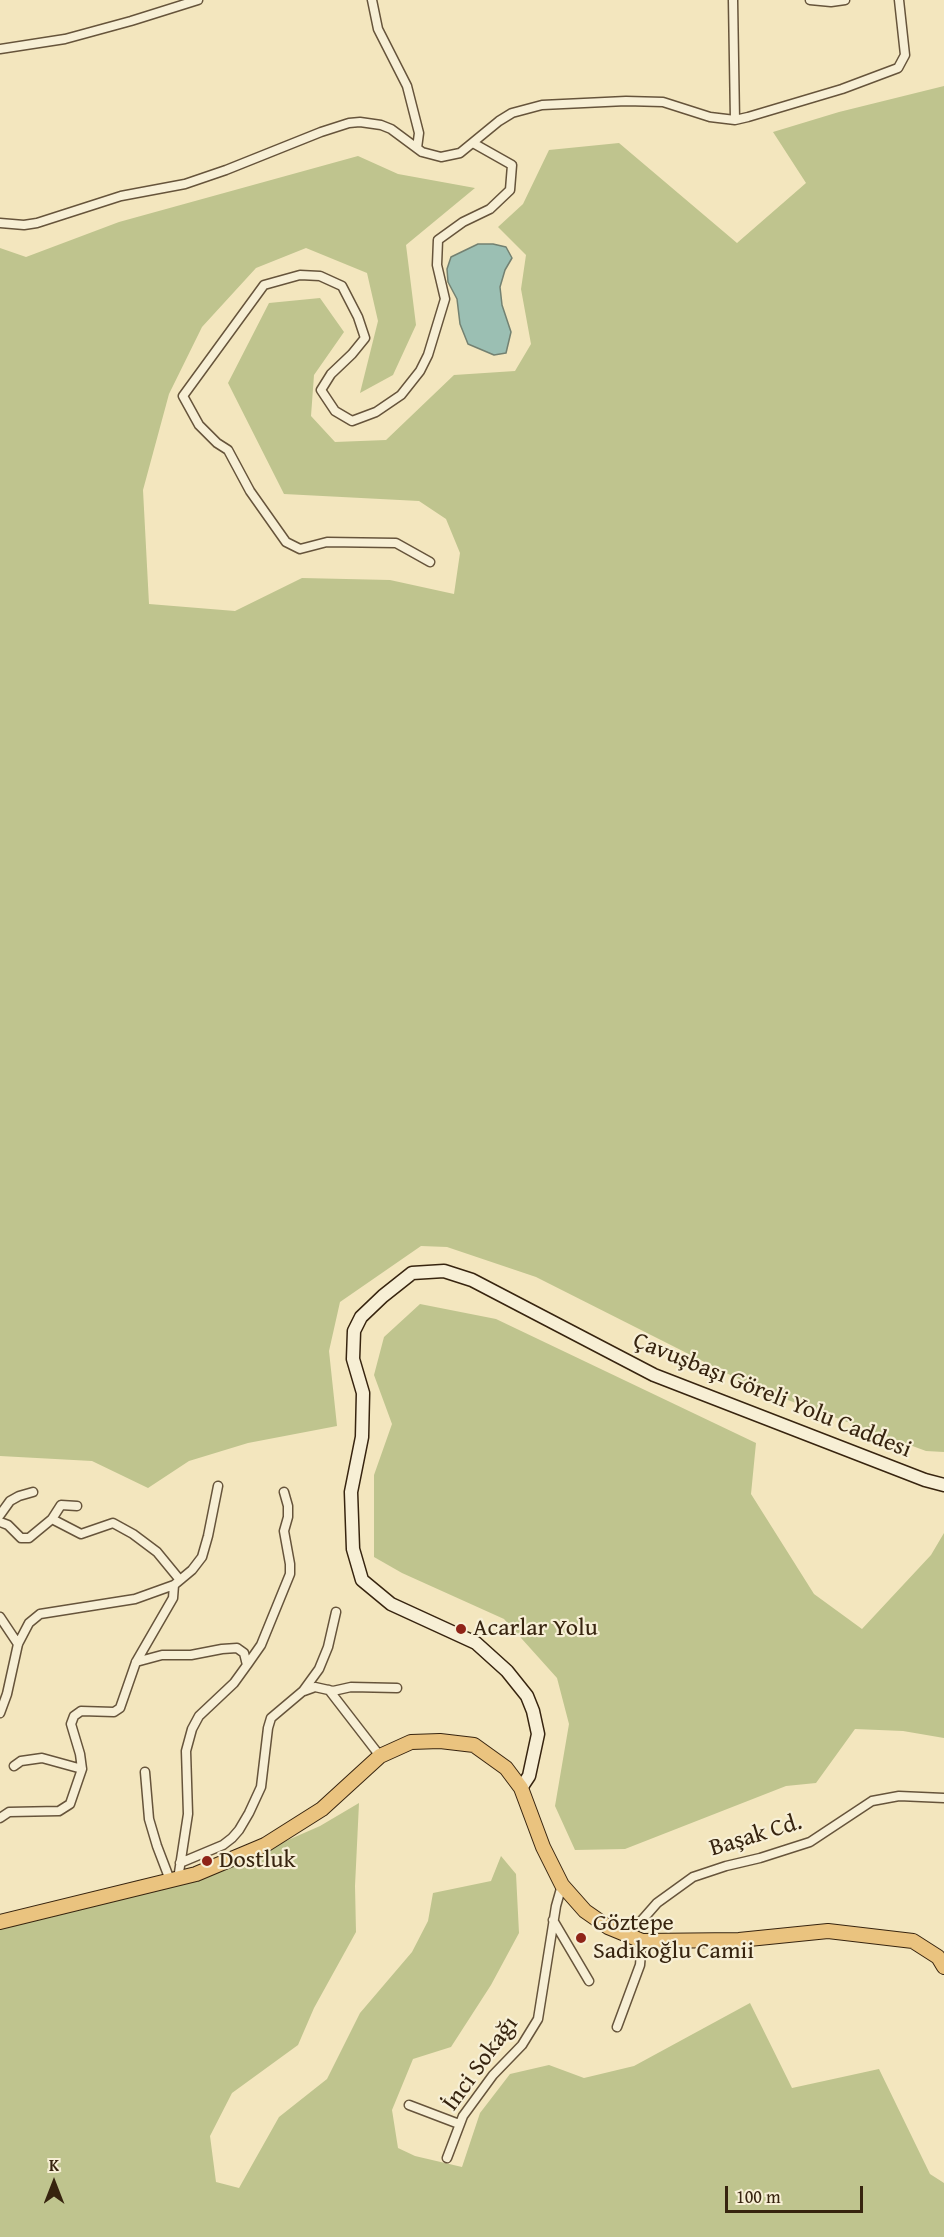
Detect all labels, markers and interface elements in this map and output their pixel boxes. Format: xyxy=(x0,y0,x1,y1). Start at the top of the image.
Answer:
street label: Çavuşbaşı Göreli Yolu Caddesi xyxy=(629,1327,915,1465)
place label: Acarlar Yolu xyxy=(473,1615,598,1643)
marker: Acarlar Yolu xyxy=(454,1622,468,1636)
street label: Başak Cd. xyxy=(706,1808,806,1864)
place label: Dostluk xyxy=(219,1847,296,1875)
marker: Dostluk xyxy=(200,1854,214,1868)
place label: Göztepe Sadıkoğlu Camii xyxy=(593,1910,754,1966)
marker: Göztepe Sadıkoğlu Camii xyxy=(574,1931,588,1945)
street label: İnci Sokağı xyxy=(437,2011,525,2117)
north arrow xyxy=(24,2153,84,2213)
text: K xyxy=(49,2153,59,2177)
scale bar xyxy=(728,2174,866,2212)
text: 100 m xyxy=(736,2183,781,2210)

